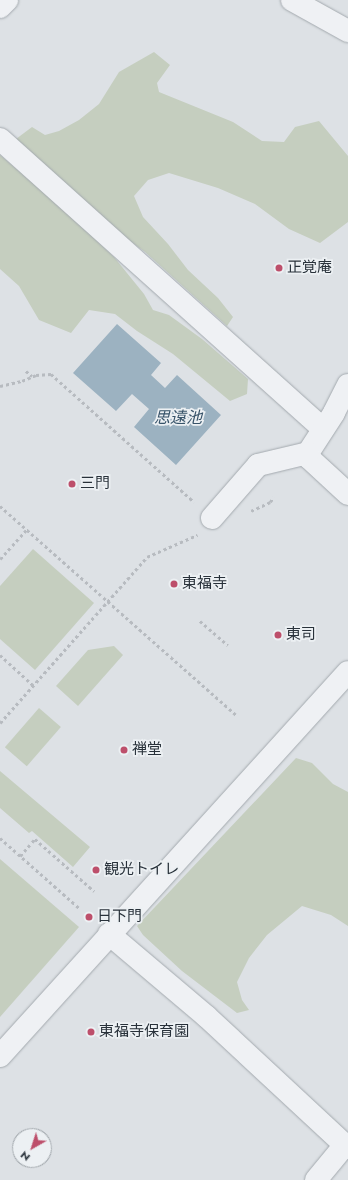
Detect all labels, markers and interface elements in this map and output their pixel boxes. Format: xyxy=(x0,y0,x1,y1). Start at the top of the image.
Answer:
place label: 正覚庵 xyxy=(287,259,332,277)
marker: 正覚庵 xyxy=(274,263,284,273)
water label: 思遠池 xyxy=(154,408,202,428)
place label: 三門 xyxy=(80,475,110,493)
marker: 三門 xyxy=(67,479,77,489)
place label: 東福寺 xyxy=(182,575,227,593)
marker: 東福寺 xyxy=(169,579,179,589)
place label: 東司 xyxy=(286,626,316,644)
marker: 東司 xyxy=(273,630,283,640)
place label: 禅堂 xyxy=(132,741,162,759)
marker: 禅堂 xyxy=(119,745,129,755)
place label: 観光トイレ xyxy=(104,861,179,879)
marker: 観光トイレ xyxy=(91,865,101,875)
place label: 日下門 xyxy=(97,908,142,926)
marker: 日下門 xyxy=(84,912,94,922)
place label: 東福寺保育園 xyxy=(99,1023,189,1041)
marker: 東福寺保育園 xyxy=(86,1027,96,1037)
north arrow xyxy=(12,1128,52,1168)
text: N xyxy=(17,1148,34,1166)

